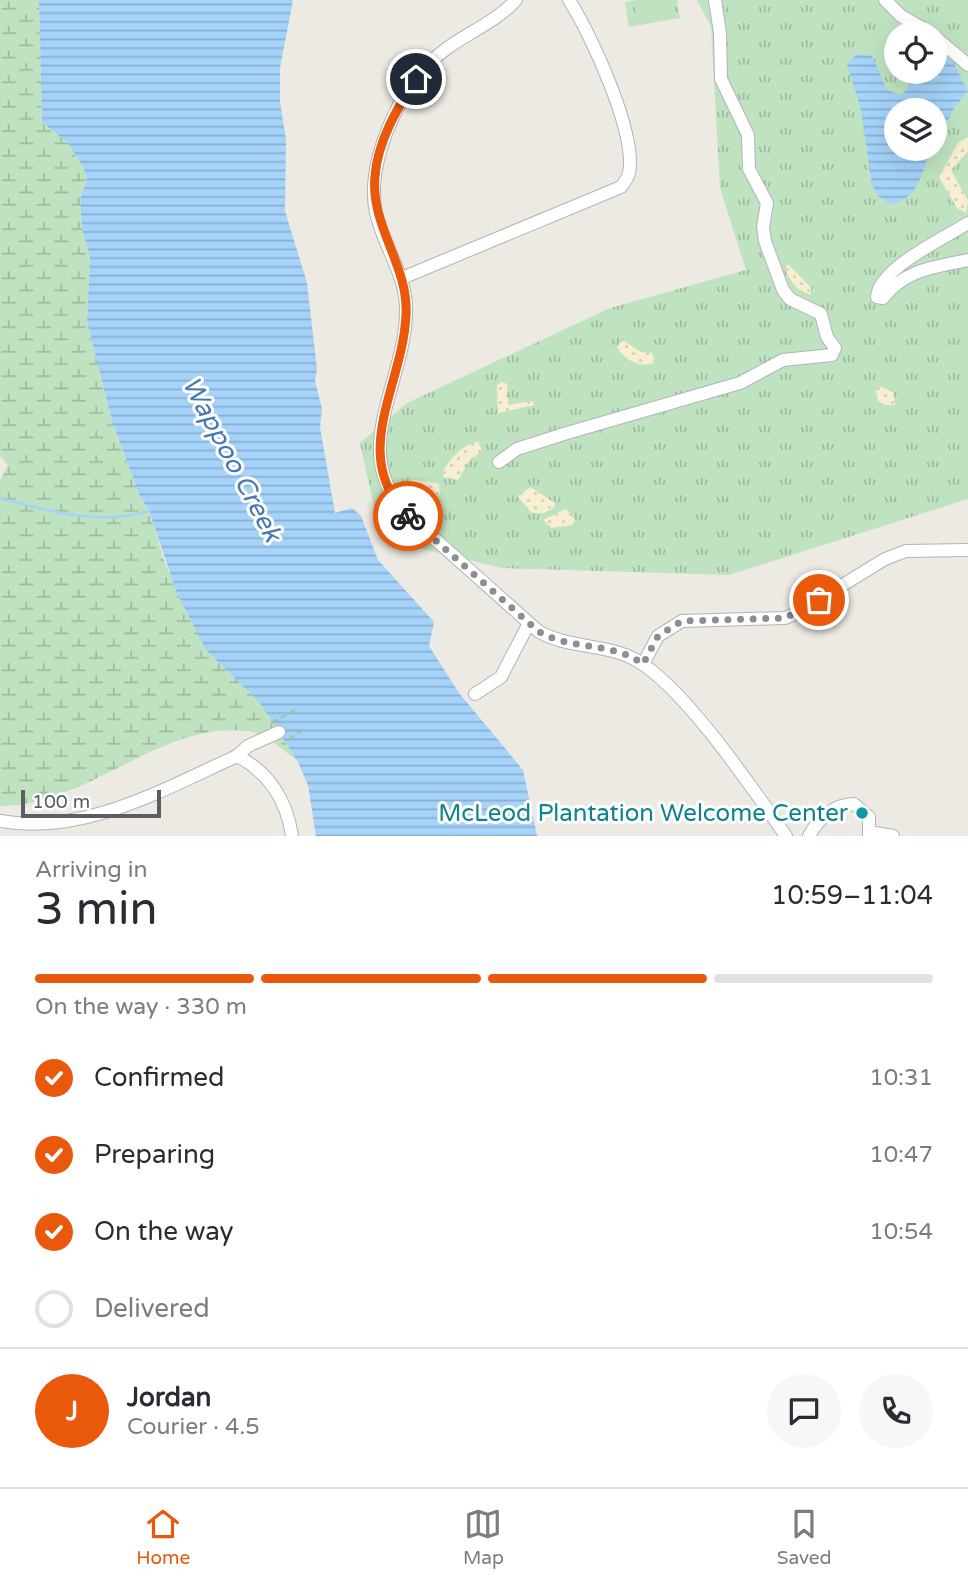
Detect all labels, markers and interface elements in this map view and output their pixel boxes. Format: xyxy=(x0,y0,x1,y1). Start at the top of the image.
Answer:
map controls xyxy=(884,21,947,161)
button: locate xyxy=(884,21,947,84)
pin xyxy=(386,49,446,109)
icon: home xyxy=(397,60,435,98)
button: layers xyxy=(884,98,947,161)
water label: Wappoo Creek xyxy=(176,371,289,548)
courier xyxy=(373,481,443,551)
icon: bike xyxy=(389,497,427,535)
pin xyxy=(789,570,849,630)
icon: bag xyxy=(800,581,838,619)
scale bar xyxy=(21,787,161,819)
text: 100 m xyxy=(32,791,90,813)
place label: McLeod Plantation Welcome Center xyxy=(438,799,849,828)
marker: McLeod Plantation Welcome Center xyxy=(854,805,870,821)
text: Arriving in xyxy=(35,856,148,884)
text: 10:59–11:04 xyxy=(771,880,933,911)
text: 3 min xyxy=(35,882,158,937)
text: On the way · 330 m xyxy=(35,993,247,1021)
icon: check xyxy=(35,1059,73,1097)
text: Confirmed xyxy=(94,1062,224,1093)
text: 10:31 xyxy=(869,1064,933,1092)
icon: check xyxy=(35,1136,73,1174)
text: Preparing xyxy=(94,1139,215,1170)
text: 10:47 xyxy=(869,1141,933,1169)
icon: check xyxy=(35,1213,73,1251)
text: On the way xyxy=(94,1216,234,1247)
text: 10:54 xyxy=(869,1218,933,1246)
text: Delivered xyxy=(94,1293,210,1324)
button: chat xyxy=(767,1374,841,1448)
button: phone xyxy=(859,1374,933,1448)
text: Jordan xyxy=(127,1382,211,1413)
text: J xyxy=(66,1396,78,1427)
text: Courier · 4.5 xyxy=(127,1413,260,1441)
tab: Home xyxy=(136,1505,190,1569)
tab: Map xyxy=(463,1505,504,1569)
tab: Saved xyxy=(777,1505,832,1569)

